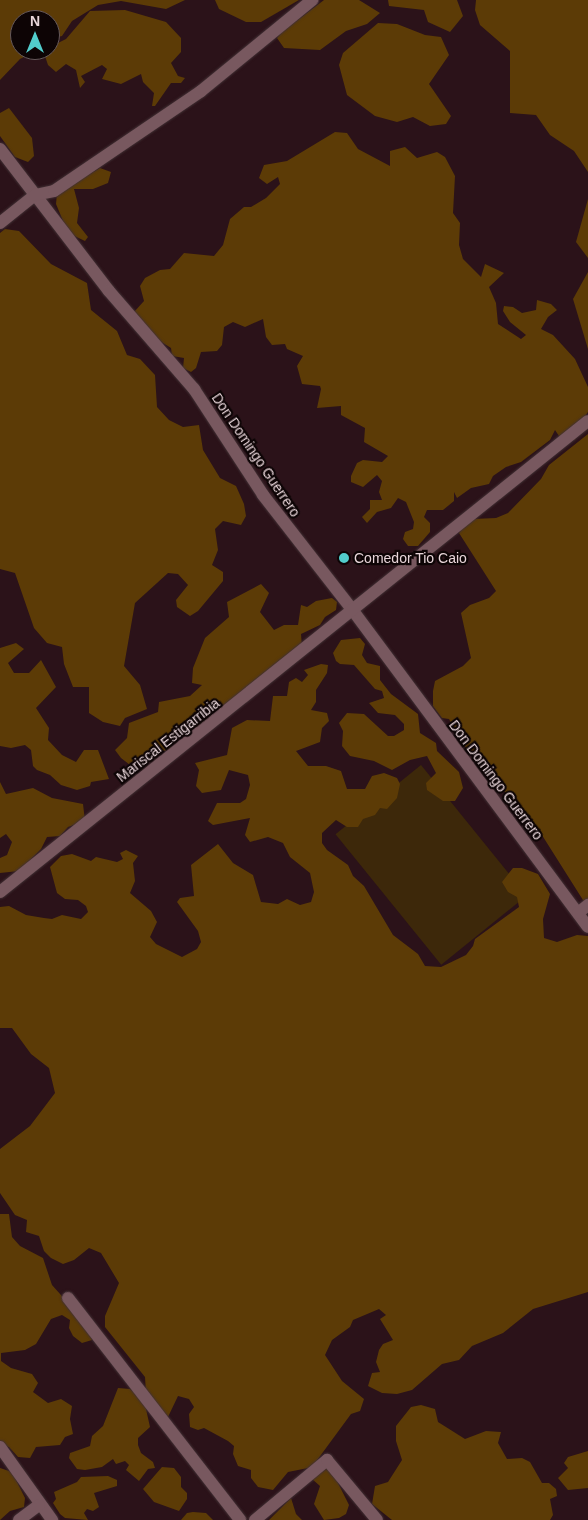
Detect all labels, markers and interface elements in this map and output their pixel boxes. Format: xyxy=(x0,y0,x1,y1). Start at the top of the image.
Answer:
north arrow xyxy=(10,10,60,60)
text: N xyxy=(30,13,40,29)
street label: Don Domingo Guerrero xyxy=(208,390,304,520)
place label: Comedor Tio Caio xyxy=(354,550,467,566)
marker: Comedor Tio Caio xyxy=(338,552,350,564)
street label: Mariscal Estigarribia xyxy=(113,695,223,785)
street label: Don Domingo Guerrero xyxy=(446,717,546,843)

